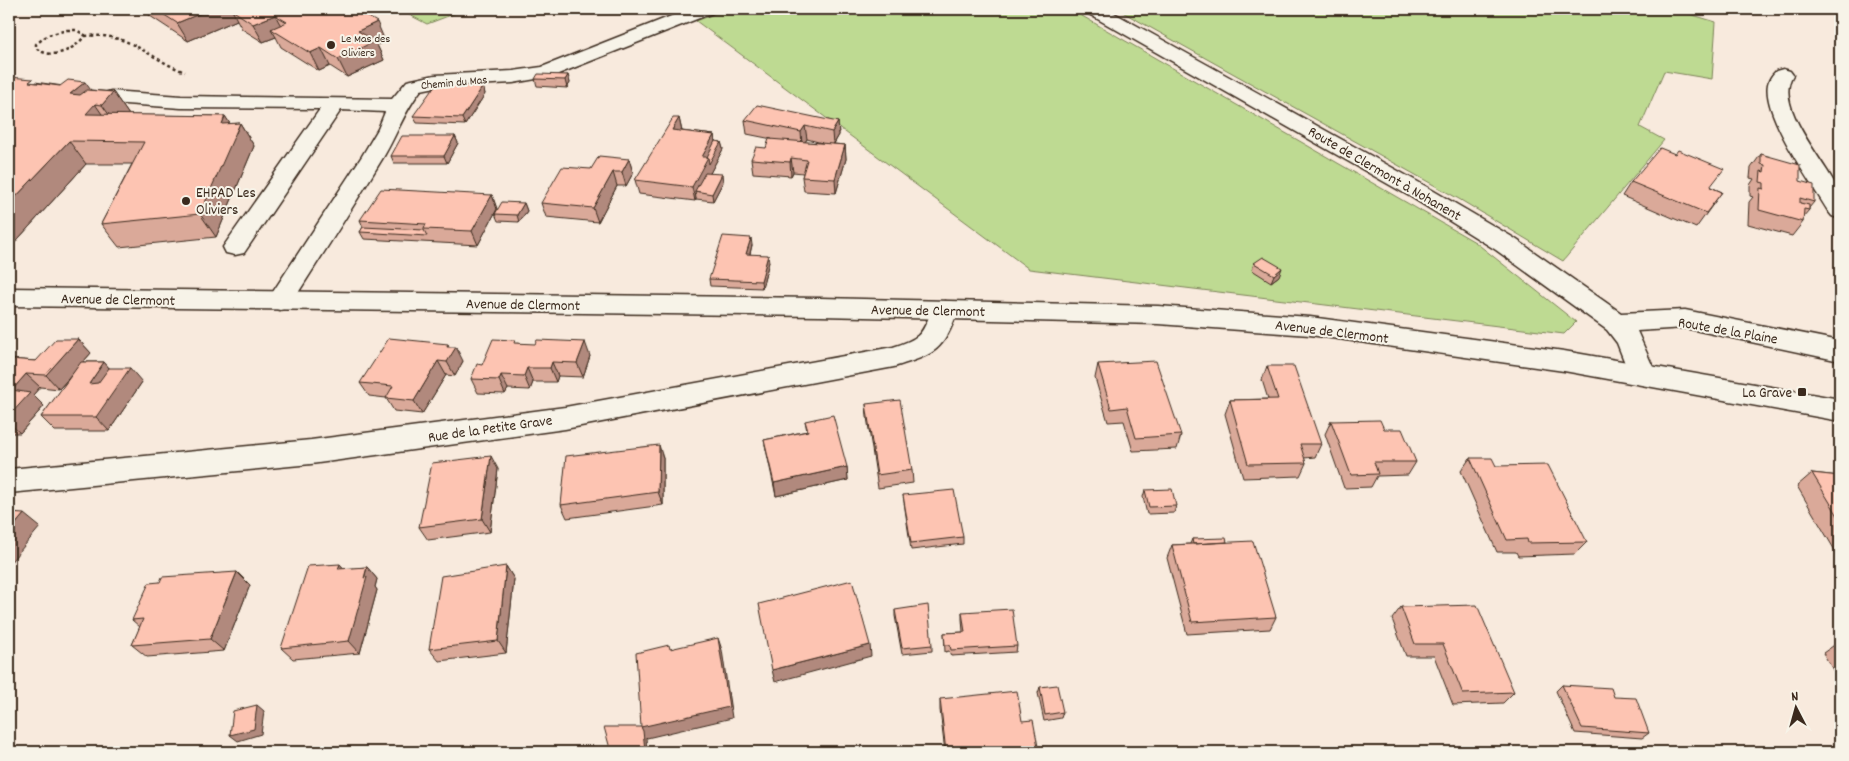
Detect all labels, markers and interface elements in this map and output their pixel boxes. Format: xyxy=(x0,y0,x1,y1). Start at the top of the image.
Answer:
place label: Le Mas des Oliviers xyxy=(341,31,390,62)
marker: Le Mas des Oliviers xyxy=(325,39,337,51)
street label: Chemin du Mas xyxy=(420,72,488,95)
street label: Route de Clermont à Nohanent xyxy=(1303,122,1465,228)
place label: EHPAD Les Oliviers xyxy=(196,183,256,222)
marker: EHPAD Les Oliviers xyxy=(180,195,192,207)
street label: Avenue de Clermont xyxy=(61,289,176,313)
street label: Avenue de Clermont xyxy=(466,294,581,318)
street label: Avenue de Clermont xyxy=(871,300,986,324)
street label: Route de la Plaine xyxy=(1676,312,1780,352)
street label: Avenue de Clermont xyxy=(1274,315,1390,351)
place label: La Grave xyxy=(1742,383,1792,405)
marker: La Grave xyxy=(1796,386,1808,398)
street label: Rue de la Petite Grave xyxy=(427,410,554,450)
north arrow xyxy=(1772,684,1822,734)
text: N xyxy=(1790,687,1799,707)

